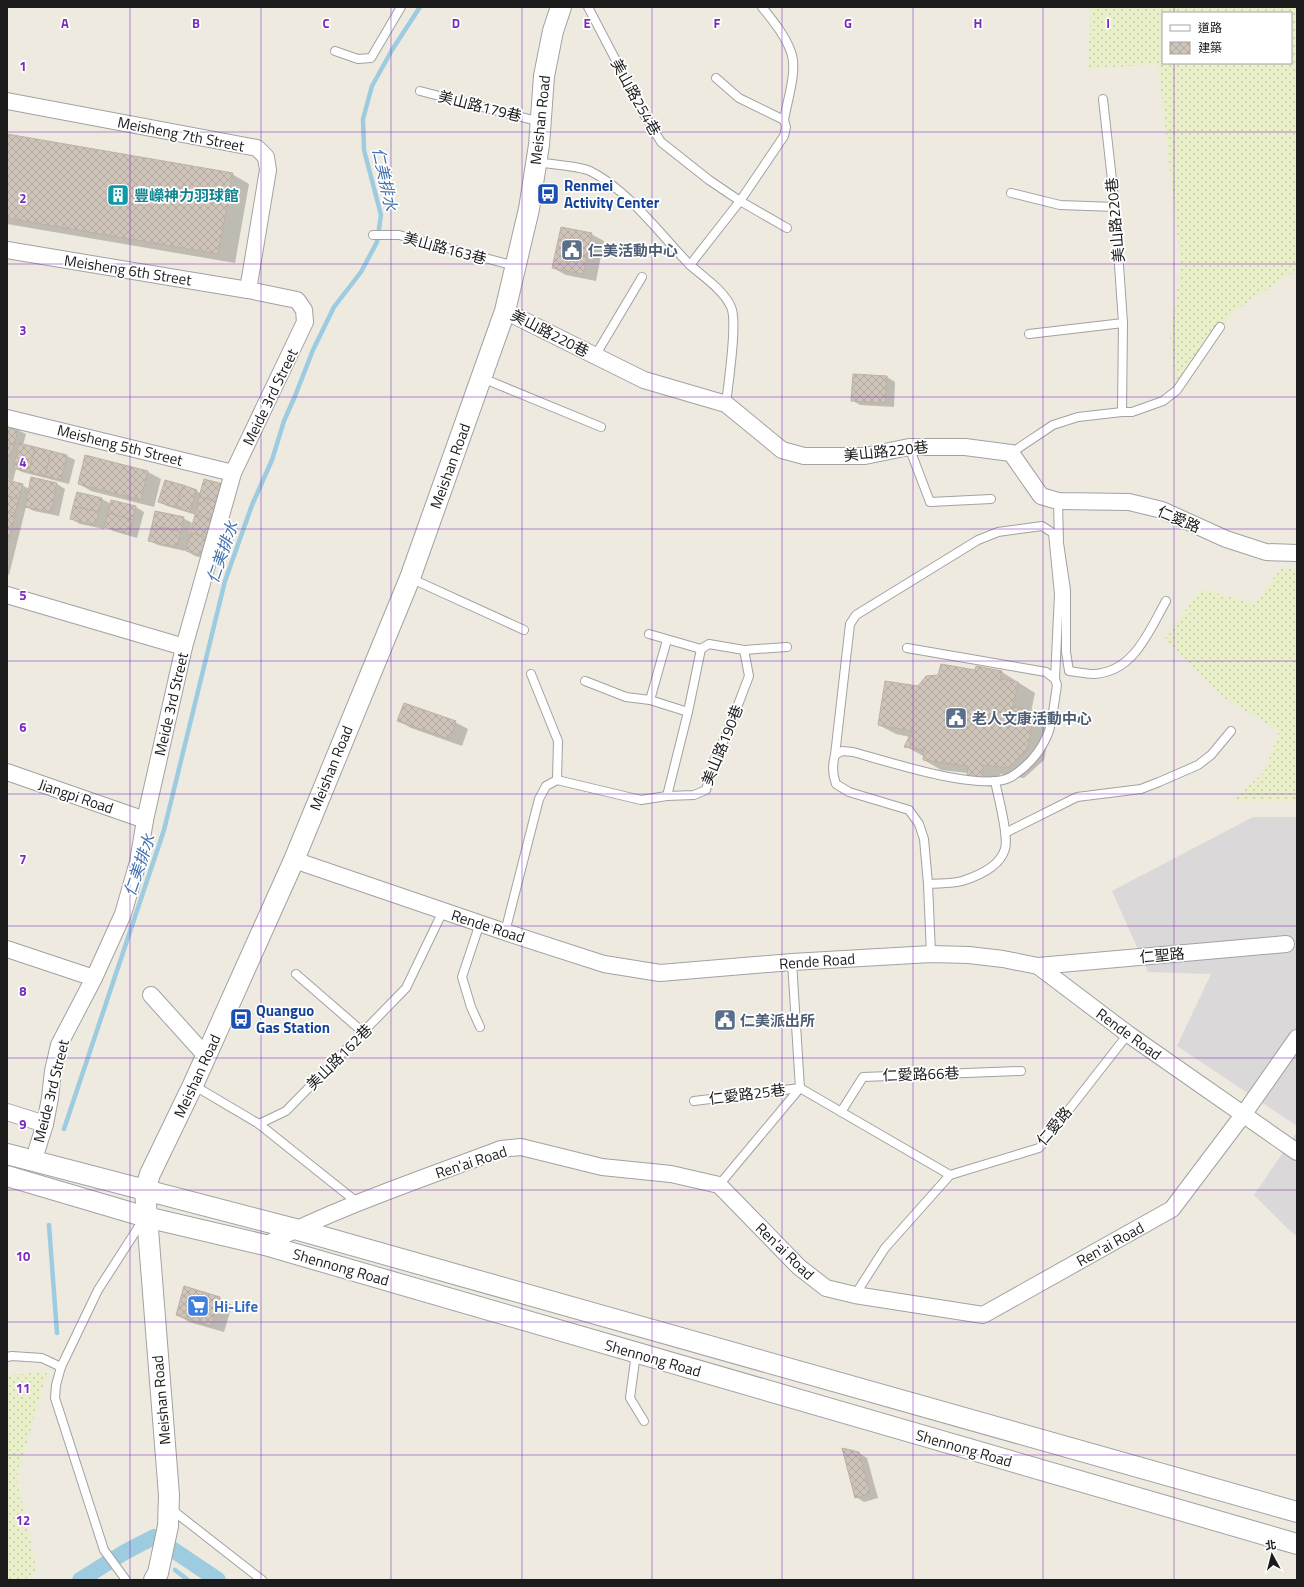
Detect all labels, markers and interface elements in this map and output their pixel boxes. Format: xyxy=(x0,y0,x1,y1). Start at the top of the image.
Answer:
legend xyxy=(1162,12,1292,64)
text: A xyxy=(61,13,69,33)
text: B xyxy=(192,13,200,33)
text: C xyxy=(322,13,330,33)
text: D xyxy=(452,13,460,33)
text: E xyxy=(583,13,591,33)
text: F xyxy=(714,13,721,33)
text: G xyxy=(844,13,852,33)
text: H xyxy=(974,13,982,33)
text: I xyxy=(1106,13,1110,33)
text: 道路 xyxy=(1198,18,1222,37)
text: 建築 xyxy=(1198,38,1222,57)
street label: 美山路254巷 xyxy=(605,54,667,140)
text: 1 xyxy=(19,56,27,76)
street label: Meishan Road xyxy=(524,74,556,166)
street label: 美山路179巷 xyxy=(436,85,524,127)
street label: Meisheng 7th Street xyxy=(116,110,247,158)
water label: 仁美排水 xyxy=(367,145,404,214)
place label: Renmei Activity Center xyxy=(564,174,660,214)
street label: 美山路220巷 xyxy=(1100,177,1130,263)
bus stop icon: Renmei Activity Center xyxy=(535,181,561,207)
building icon: 豐嶸神力羽球館 xyxy=(105,182,131,208)
place label: 豐嶸神力羽球館 xyxy=(134,184,239,207)
text: 2 xyxy=(19,188,27,208)
street label: 美山路163巷 xyxy=(401,226,489,270)
public building icon: 仁美活動中心 xyxy=(559,237,585,263)
place label: 仁美活動中心 xyxy=(588,239,678,262)
street label: Meisheng 6th Street xyxy=(63,249,194,292)
street label: 美山路220巷 xyxy=(507,303,593,363)
text: 3 xyxy=(19,320,27,340)
street label: Meide 3rd Street xyxy=(237,344,304,449)
street label: Meisheng 5th Street xyxy=(55,418,186,472)
street label: Meishan Road xyxy=(424,420,476,512)
street label: 美山路220巷 xyxy=(842,435,930,467)
text: 4 xyxy=(19,452,27,472)
street label: 仁愛路 xyxy=(1154,500,1204,538)
water label: 仁美排水 xyxy=(200,517,244,586)
text: 5 xyxy=(19,585,27,605)
street label: Meide 3rd Street xyxy=(148,649,194,758)
street label: 美山路190巷 xyxy=(695,701,749,789)
public building icon: 老人文康活動中心 xyxy=(943,705,969,731)
place label: 老人文康活動中心 xyxy=(972,707,1092,730)
text: 6 xyxy=(19,717,27,737)
street label: Meishan Road xyxy=(304,722,358,814)
street label: Jiangpi Road xyxy=(35,772,117,820)
water label: 仁美排水 xyxy=(117,830,161,899)
text: 7 xyxy=(19,849,27,869)
street label: Rende Road xyxy=(448,903,528,949)
street label: 仁聖路 xyxy=(1139,942,1185,968)
street label: Rende Road xyxy=(778,947,856,975)
text: 8 xyxy=(19,981,27,1001)
place label: Quanguo Gas Station xyxy=(256,999,330,1039)
street label: Rende Road xyxy=(1091,1002,1167,1066)
bus stop icon: Quanguo Gas Station xyxy=(228,1006,254,1032)
public building icon: 仁美派出所 xyxy=(712,1007,738,1033)
place label: 仁美派出所 xyxy=(740,1009,815,1032)
street label: 美山路162巷 xyxy=(301,1019,377,1095)
street label: Meishan Road xyxy=(168,1030,226,1122)
street label: Meide 3rd Street xyxy=(27,1036,75,1145)
street label: 仁愛路66巷 xyxy=(882,1061,960,1087)
street label: 仁愛路25巷 xyxy=(707,1078,787,1110)
street label: 仁愛路 xyxy=(1031,1101,1077,1151)
text: 9 xyxy=(19,1114,27,1134)
street label: Ren'ai Road xyxy=(432,1140,510,1184)
street label: Ren'ai Road xyxy=(1072,1216,1148,1272)
street label: Ren'ai Road xyxy=(750,1217,820,1285)
street label: Shennong Road xyxy=(290,1242,392,1292)
text: 10 xyxy=(16,1246,30,1266)
supermarket icon: Hi-Life xyxy=(185,1293,211,1319)
place label: Hi-Life xyxy=(214,1295,258,1318)
street label: Shennong Road xyxy=(602,1333,704,1383)
street label: Meishan Road xyxy=(146,1354,176,1446)
text: 11 xyxy=(16,1378,30,1398)
street label: Shennong Road xyxy=(913,1423,1015,1473)
text: 12 xyxy=(16,1510,30,1530)
north arrow xyxy=(1252,1535,1292,1575)
text: 北 xyxy=(1264,1536,1277,1554)

